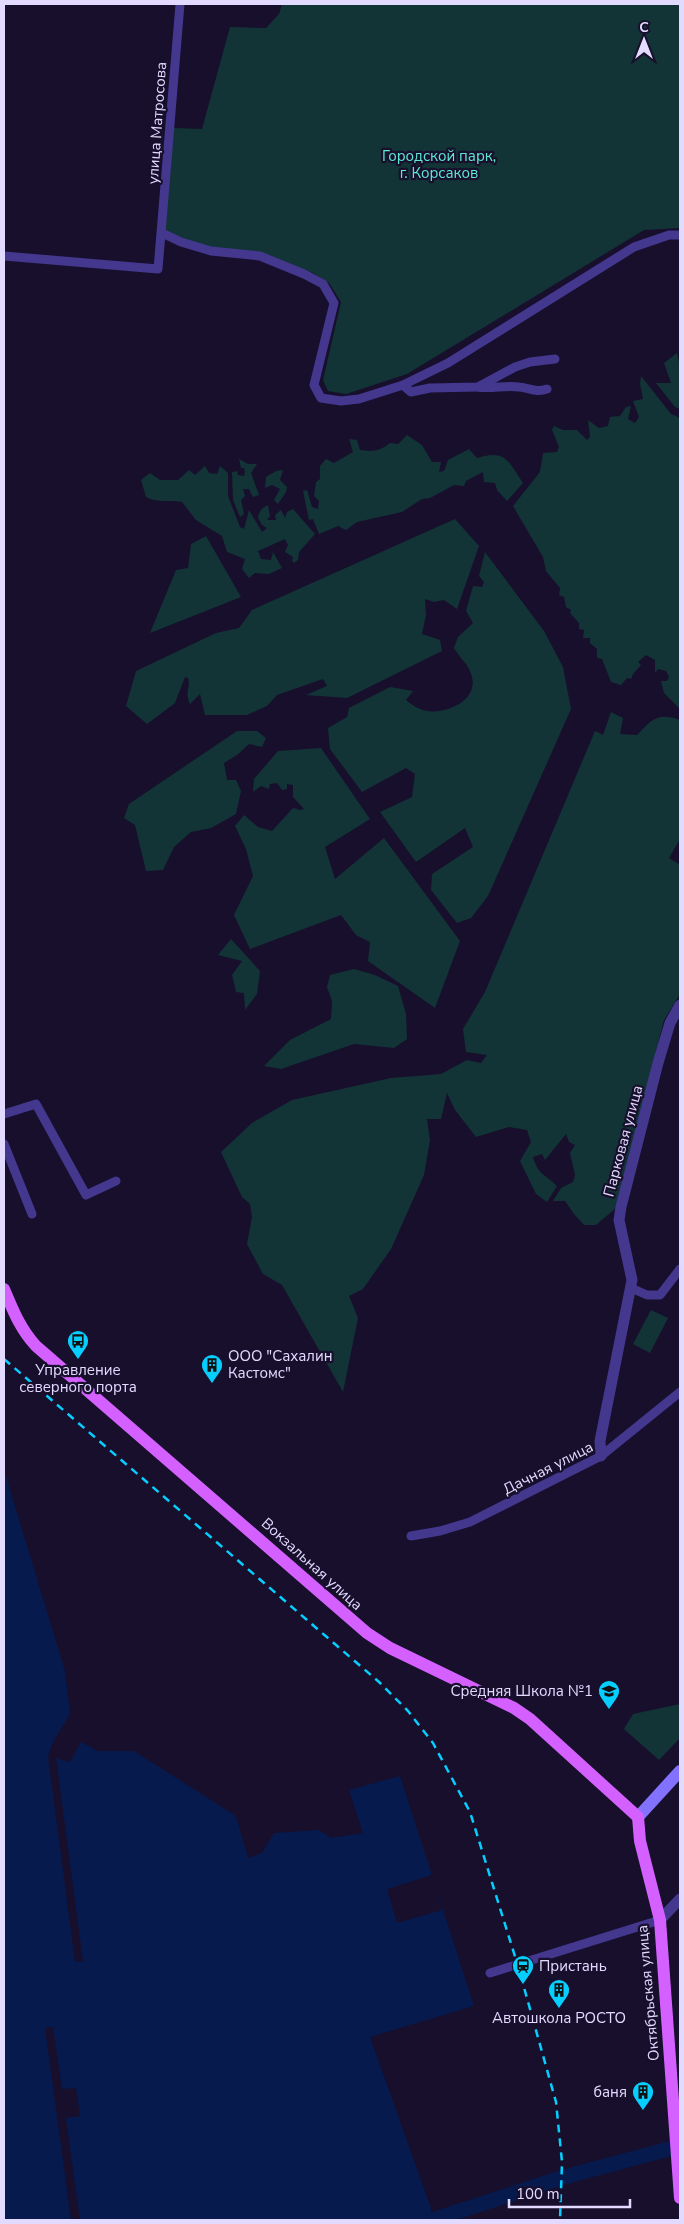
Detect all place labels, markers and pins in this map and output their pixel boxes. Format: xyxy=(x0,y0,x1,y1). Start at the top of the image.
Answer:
bus stop icon: Управление северного порта xyxy=(66,1329,90,1360)
place label: ООО "Сахалин Кастомс" xyxy=(228,1346,332,1383)
building icon: ООО "Сахалин Кастомс" xyxy=(200,1353,224,1384)
place label: Управление северного порта xyxy=(19,1360,137,1397)
school or university icon: Средняя Школа №1 xyxy=(597,1679,621,1710)
place label: Средняя Школа №1 xyxy=(450,1681,593,1701)
station icon: Пристань xyxy=(511,1954,535,1985)
place label: Пристань xyxy=(539,1956,607,1976)
building icon: Автошкола РОСТО xyxy=(547,1978,571,2009)
place label: Автошкола РОСТО xyxy=(492,2008,626,2028)
building icon: баня xyxy=(631,2080,655,2111)
place label: баня xyxy=(594,2082,627,2102)

